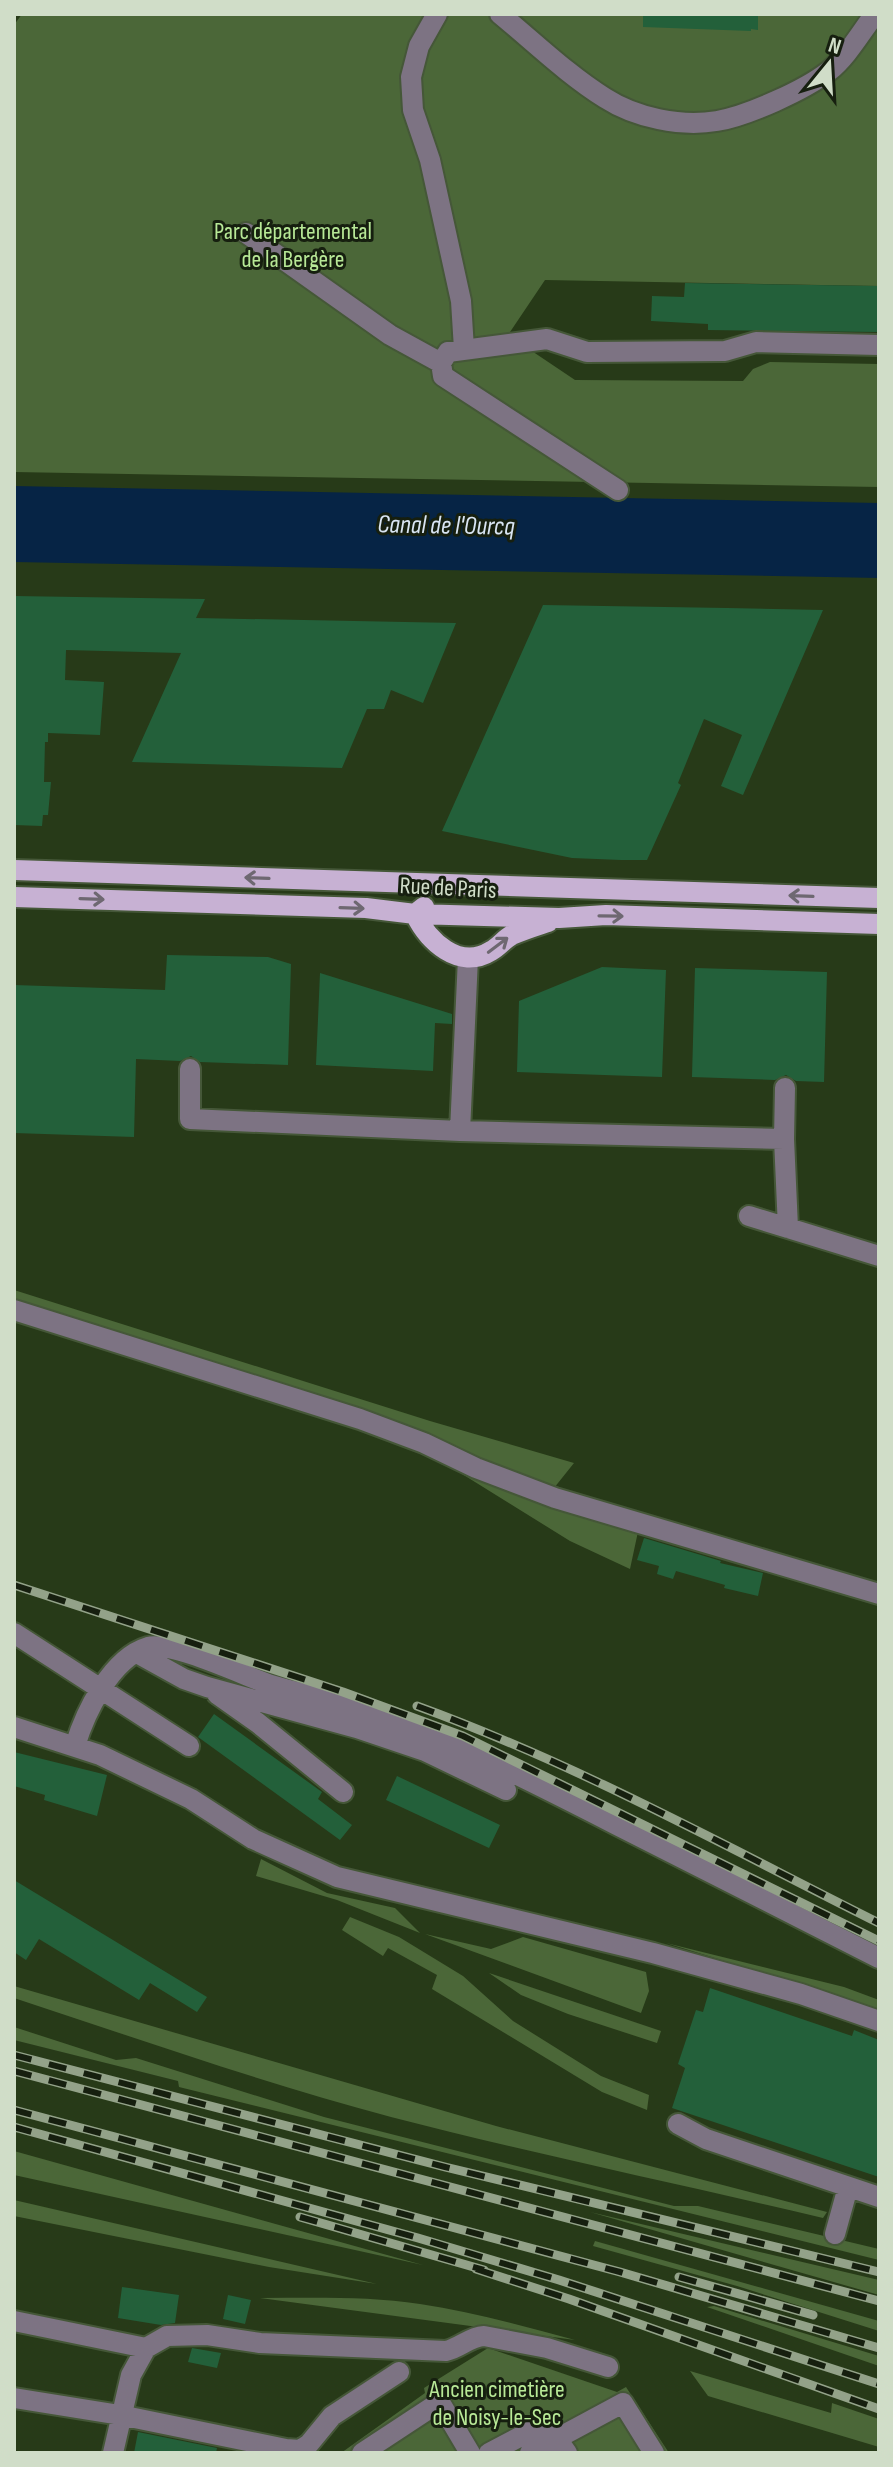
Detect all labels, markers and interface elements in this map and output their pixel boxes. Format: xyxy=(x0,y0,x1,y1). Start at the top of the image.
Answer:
north arrow xyxy=(789,24,869,104)
text: N xyxy=(825,32,844,61)
park label: Parc départemental de la Bergère xyxy=(214,217,372,274)
water label: Canal de l'Ourcq xyxy=(377,509,515,543)
one-way arrow xyxy=(244,870,271,886)
street label: Rue de Paris xyxy=(399,871,497,905)
one-way arrow xyxy=(788,888,815,903)
one-way arrow xyxy=(78,892,105,907)
one-way arrow xyxy=(338,900,365,915)
one-way arrow xyxy=(597,908,624,924)
one-way arrow xyxy=(487,936,508,953)
park label: Ancien cimetière de Noisy-le-Sec xyxy=(428,2375,565,2432)

